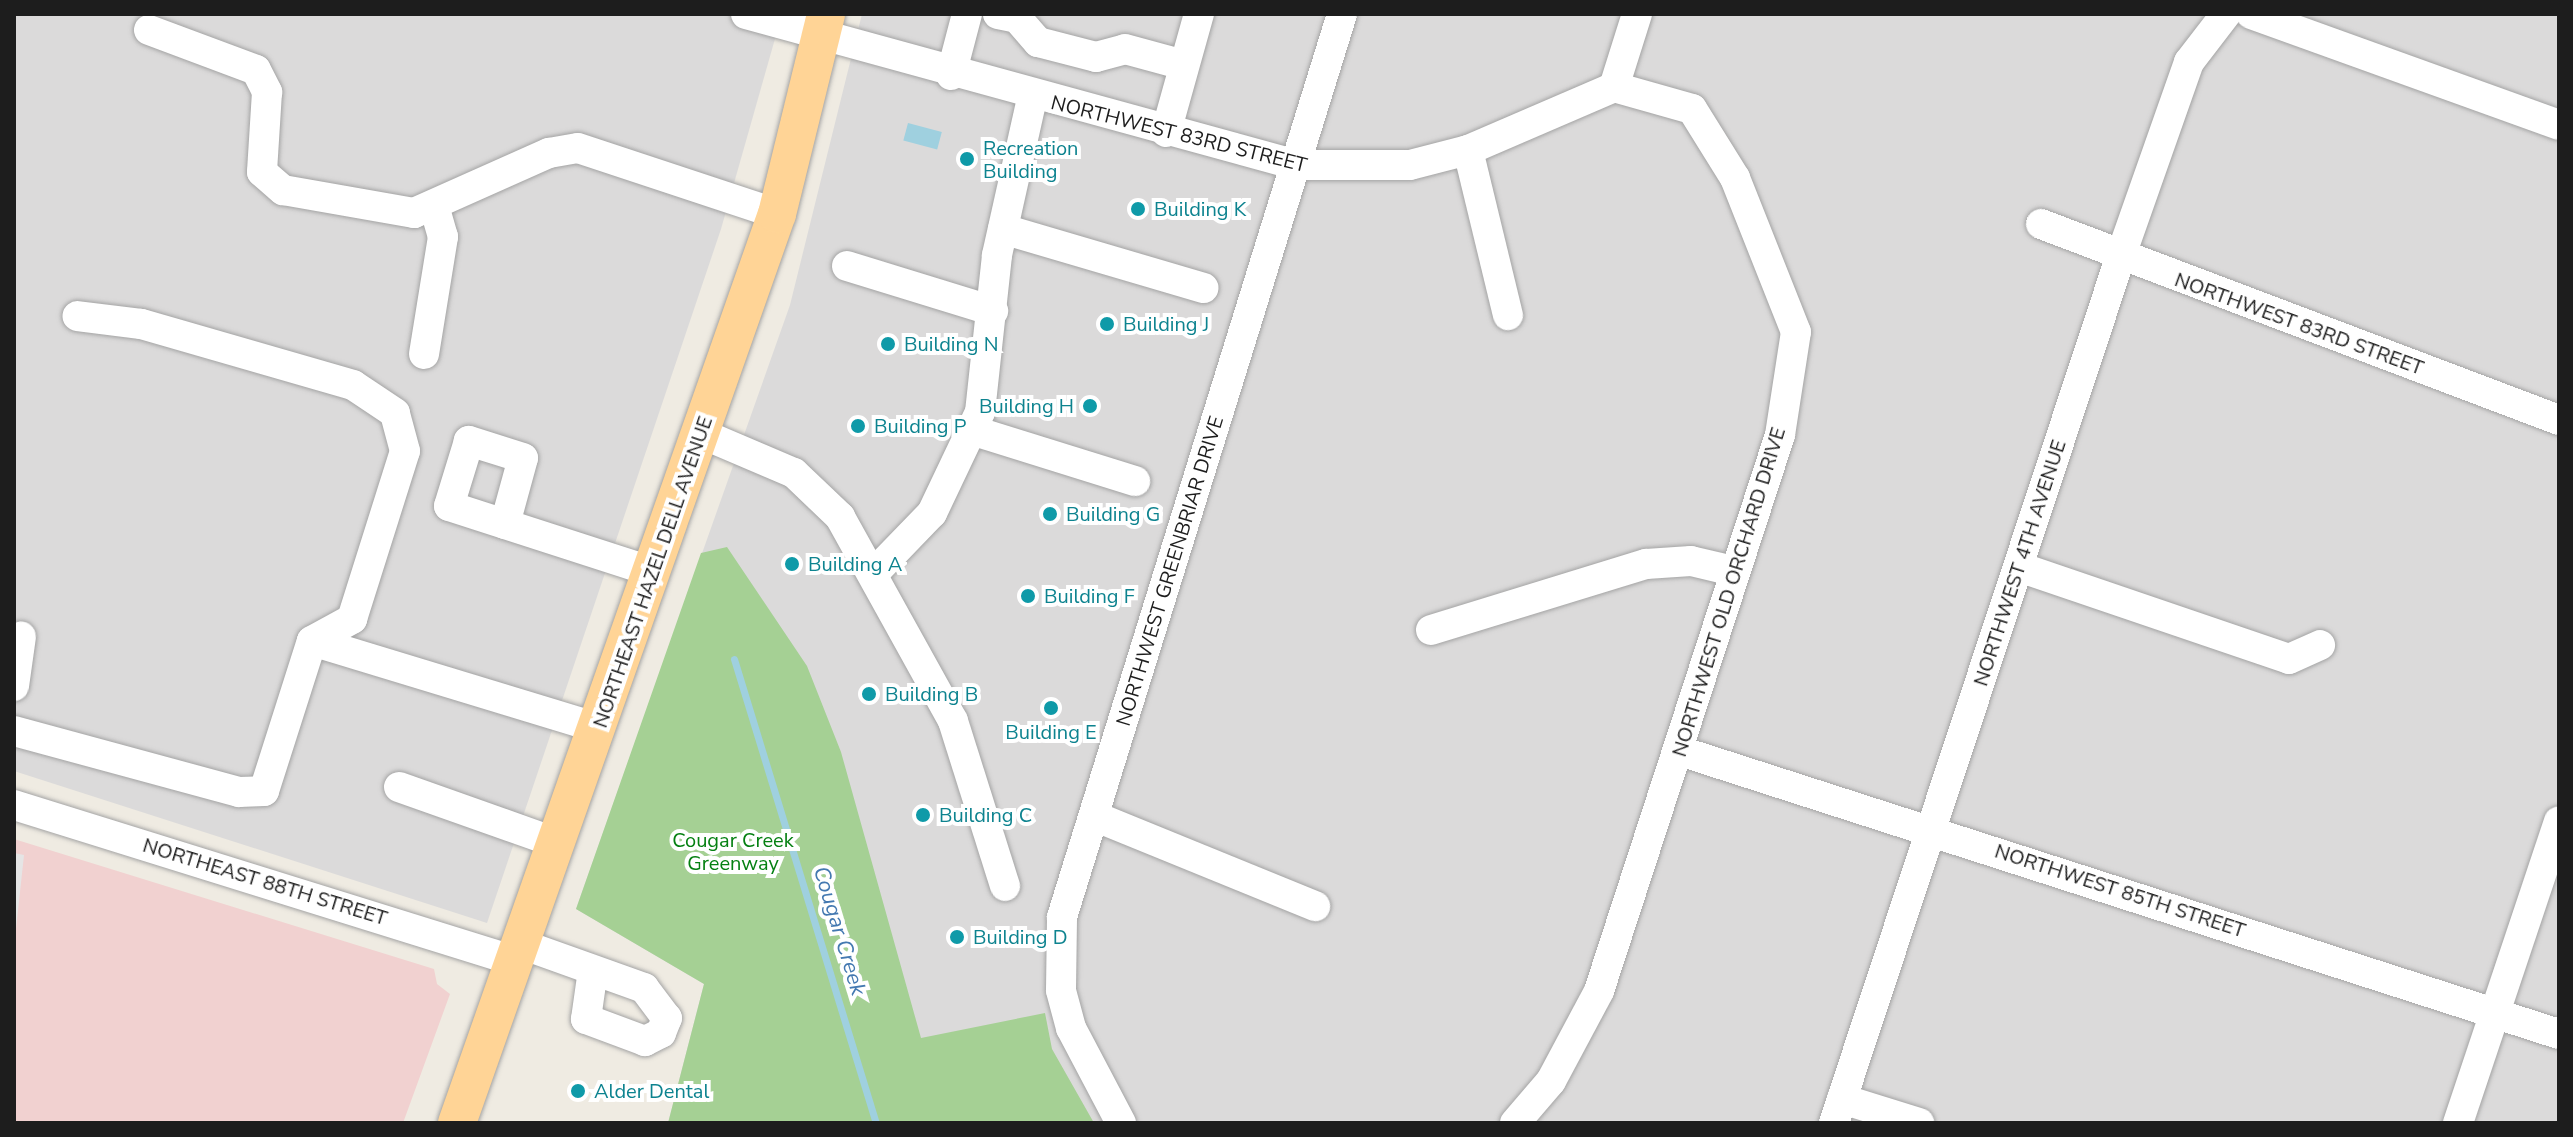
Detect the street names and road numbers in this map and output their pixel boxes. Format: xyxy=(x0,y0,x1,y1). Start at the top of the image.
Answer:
street label: NORTHWEST 83RD STREET xyxy=(1049,91,1309,177)
street label: NORTHWEST 83RD STREET xyxy=(2171,268,2427,380)
street label: NORTHEAST HAZEL DELL AVENUE xyxy=(588,413,718,731)
street label: NORTHWEST GREENBRIAR DRIVE xyxy=(1111,413,1229,729)
street label: NORTHWEST OLD ORCHARD DRIVE xyxy=(1667,424,1791,760)
street label: NORTHWEST 4TH AVENUE xyxy=(1969,437,2071,689)
street label: NORTHEAST 88TH STREET xyxy=(140,833,390,931)
street label: NORTHWEST 85TH STREET xyxy=(1992,839,2248,943)

